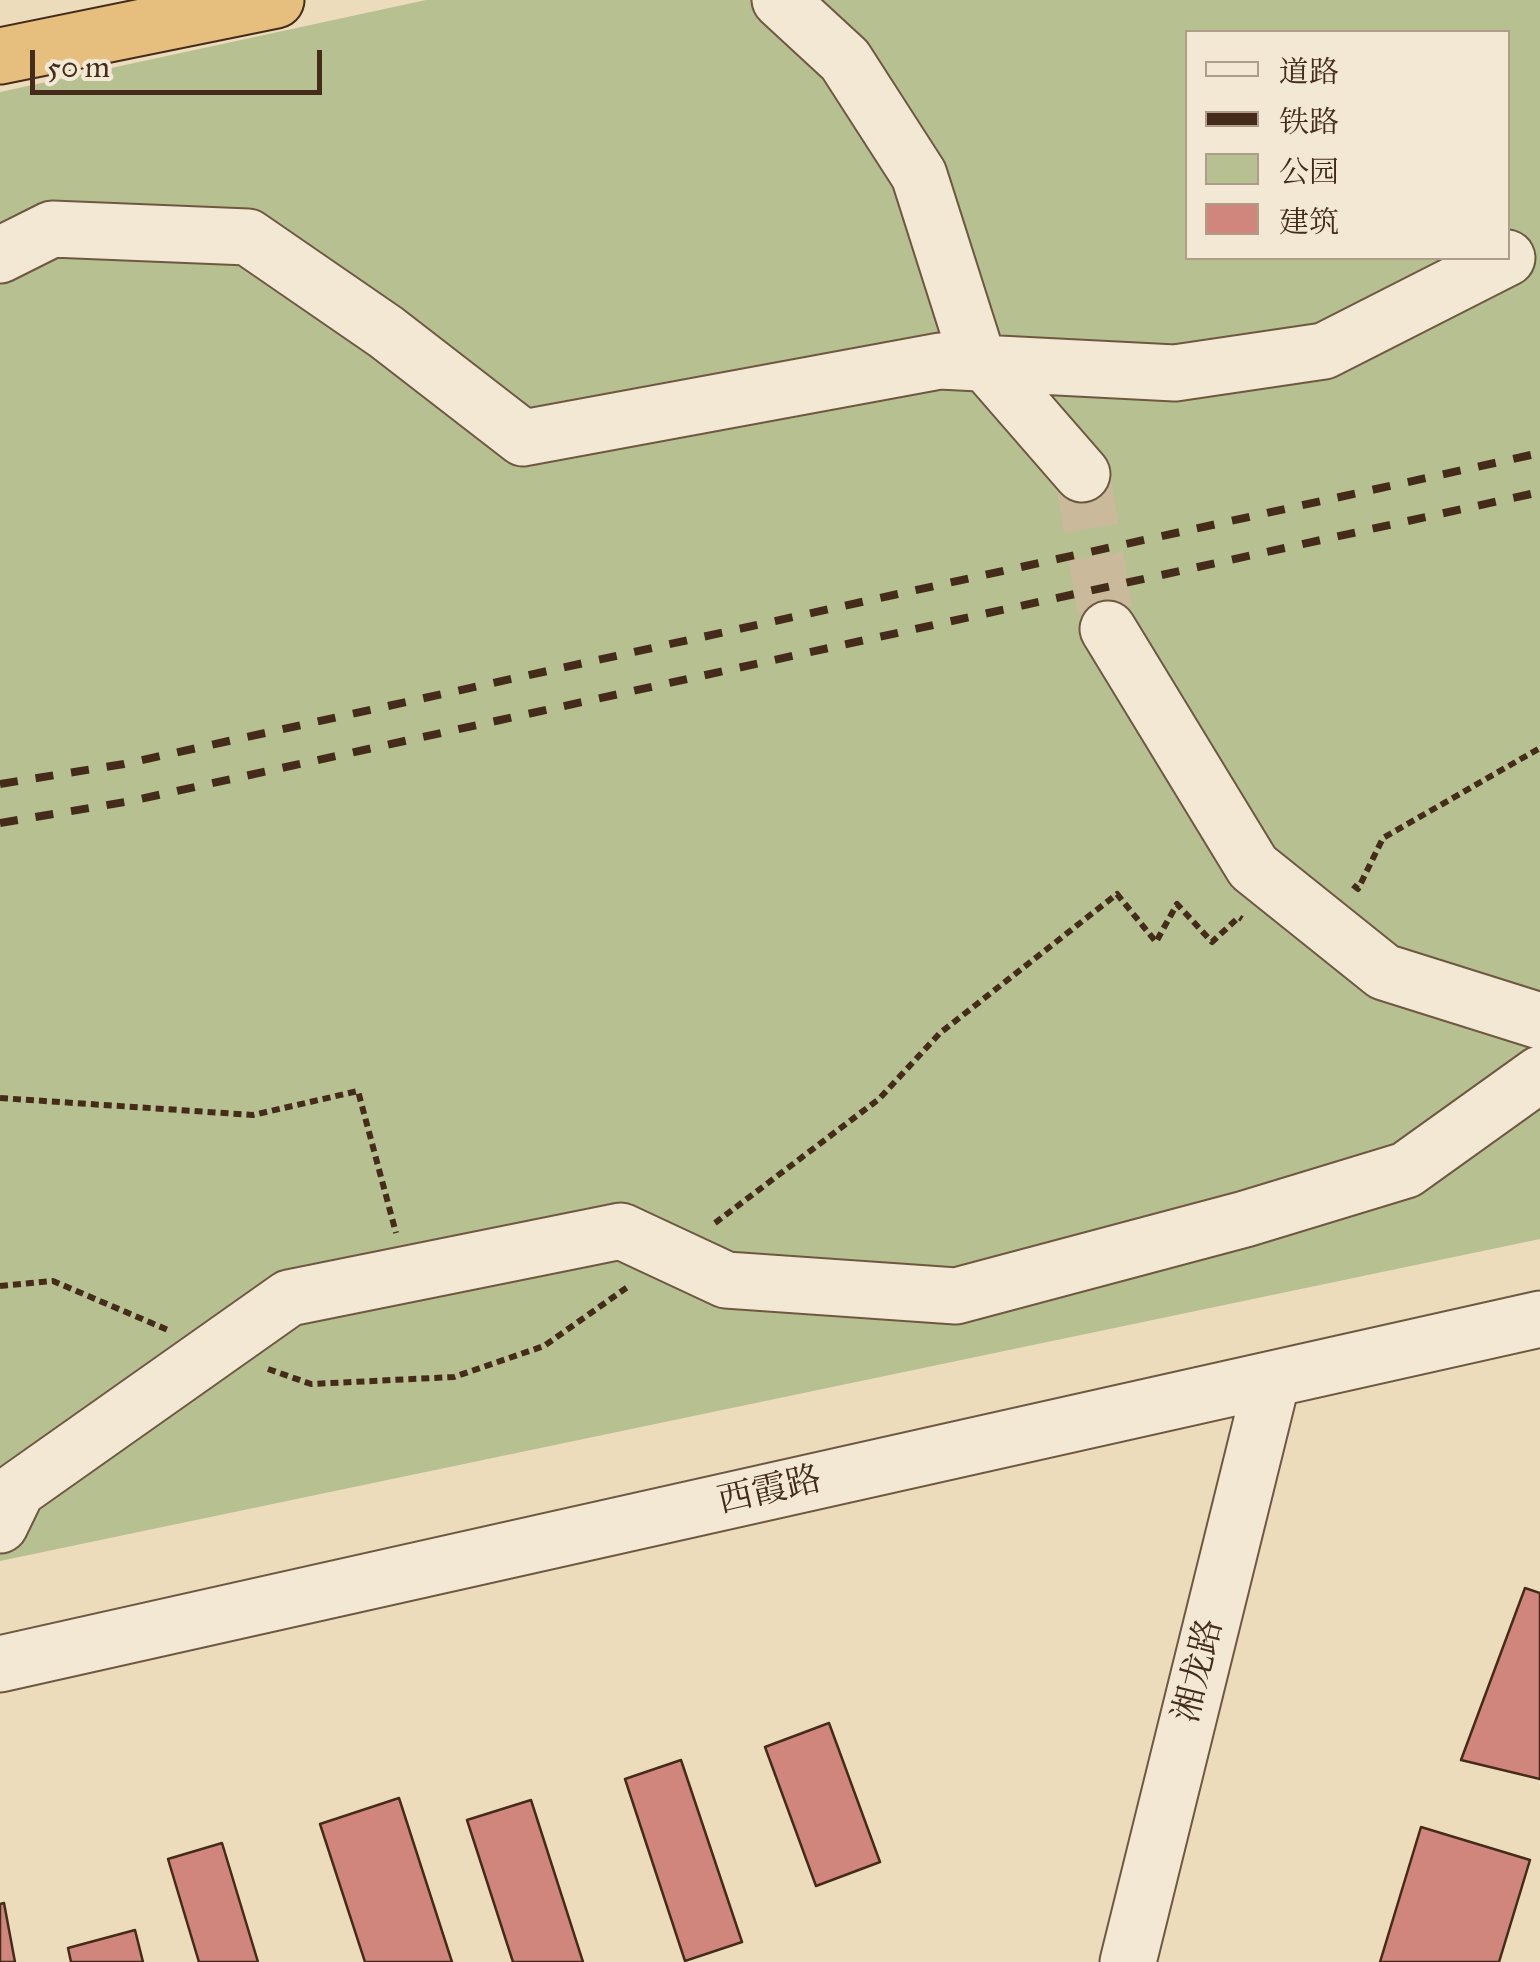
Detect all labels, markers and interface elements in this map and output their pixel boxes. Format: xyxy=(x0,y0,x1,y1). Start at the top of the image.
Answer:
scale bar xyxy=(35,30,328,92)
legend xyxy=(1185,30,1510,260)
text: 50 m xyxy=(47,49,110,85)
text: 道路 xyxy=(1279,54,1339,90)
text: 铁路 xyxy=(1279,104,1339,140)
text: 公园 xyxy=(1279,154,1339,190)
text: 建筑 xyxy=(1279,204,1339,240)
street label: 西霞路 xyxy=(714,1460,826,1524)
street label: 湘龙路 xyxy=(1167,1615,1233,1727)

